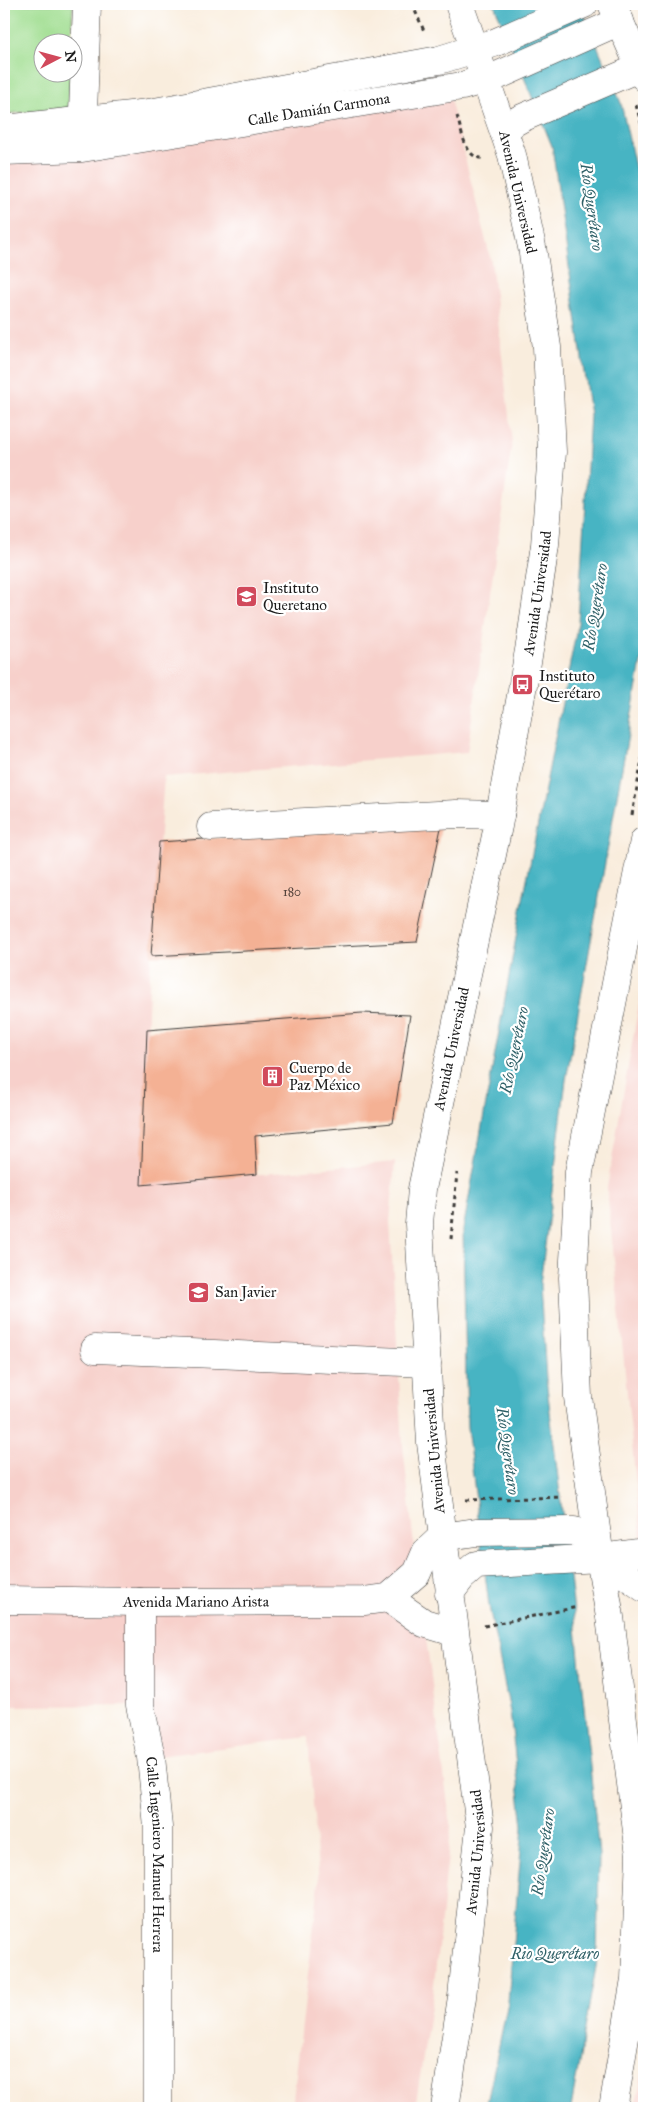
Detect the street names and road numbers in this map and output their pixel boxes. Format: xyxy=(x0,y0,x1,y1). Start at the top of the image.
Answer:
street label: Calle Damián Carmona xyxy=(246,89,392,130)
street label: Avenida Universidad xyxy=(495,128,541,256)
street label: Avenida Universidad xyxy=(519,530,555,658)
street label: Avenida Universidad xyxy=(429,985,473,1113)
street label: Avenida Universidad xyxy=(420,1387,449,1515)
street label: Avenida Mariano Arista xyxy=(122,1592,270,1611)
street label: Calle Ingeniero Manuel Herrera xyxy=(142,1756,167,1954)
street label: Avenida Universidad xyxy=(462,1788,489,1916)

